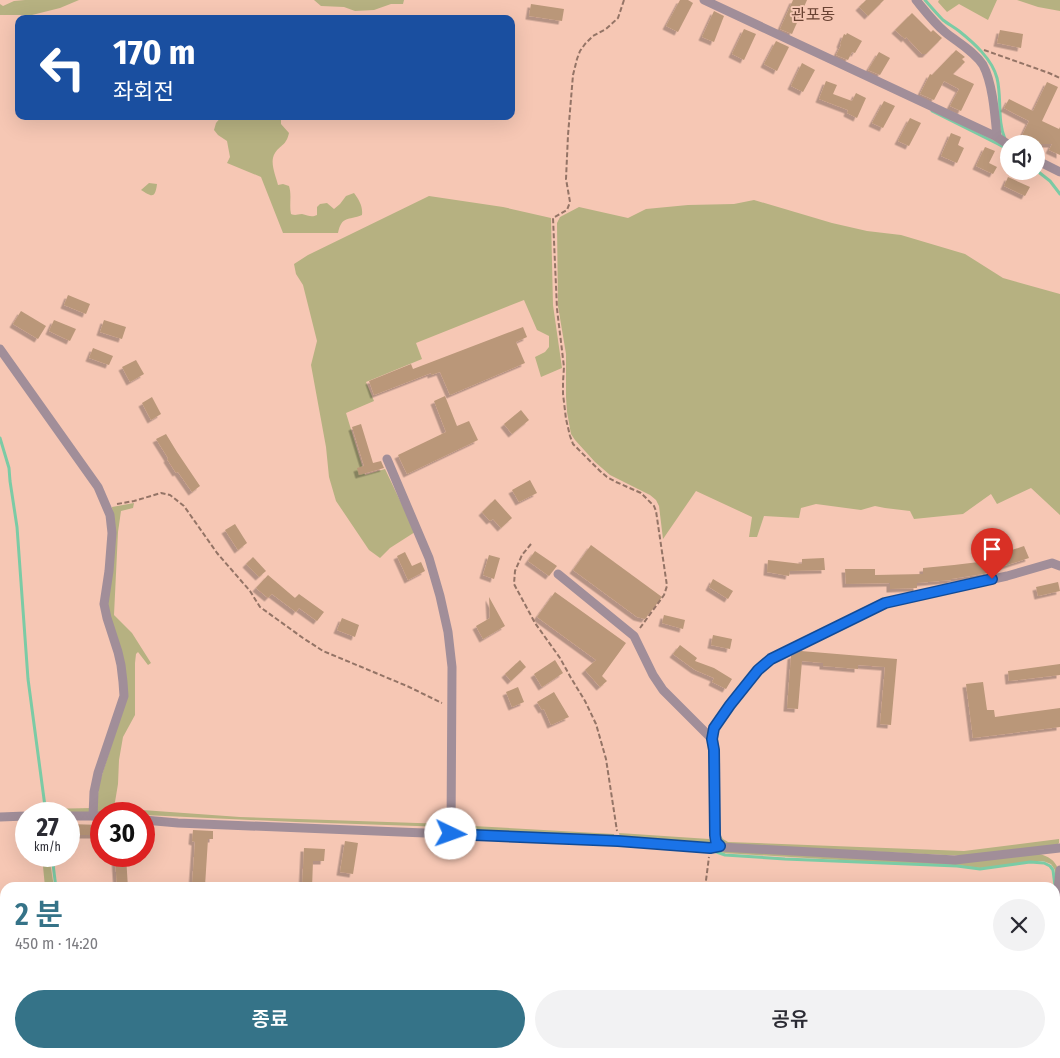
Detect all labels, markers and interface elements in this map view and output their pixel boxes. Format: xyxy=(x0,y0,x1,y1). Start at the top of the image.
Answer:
district label: 관포동 xyxy=(791,5,835,24)
text: 170 m xyxy=(113,31,196,73)
icon: left xyxy=(30,35,95,100)
text: 좌회전 xyxy=(113,78,174,105)
map controls xyxy=(1000,135,1045,180)
button: sound xyxy=(1000,135,1045,180)
pin xyxy=(971,528,1013,579)
icon: arrive xyxy=(978,535,1006,563)
speed limit sign: 30 xyxy=(90,802,155,867)
position arrow xyxy=(424,807,476,859)
text: 27 xyxy=(36,813,59,843)
text: km/h xyxy=(34,840,61,854)
text: 2 분 xyxy=(15,897,63,933)
button: close xyxy=(993,899,1045,951)
text: 450 m · 14:20 xyxy=(15,934,98,953)
button: 종료 xyxy=(15,990,525,1048)
button: 공유 xyxy=(535,990,1045,1048)

